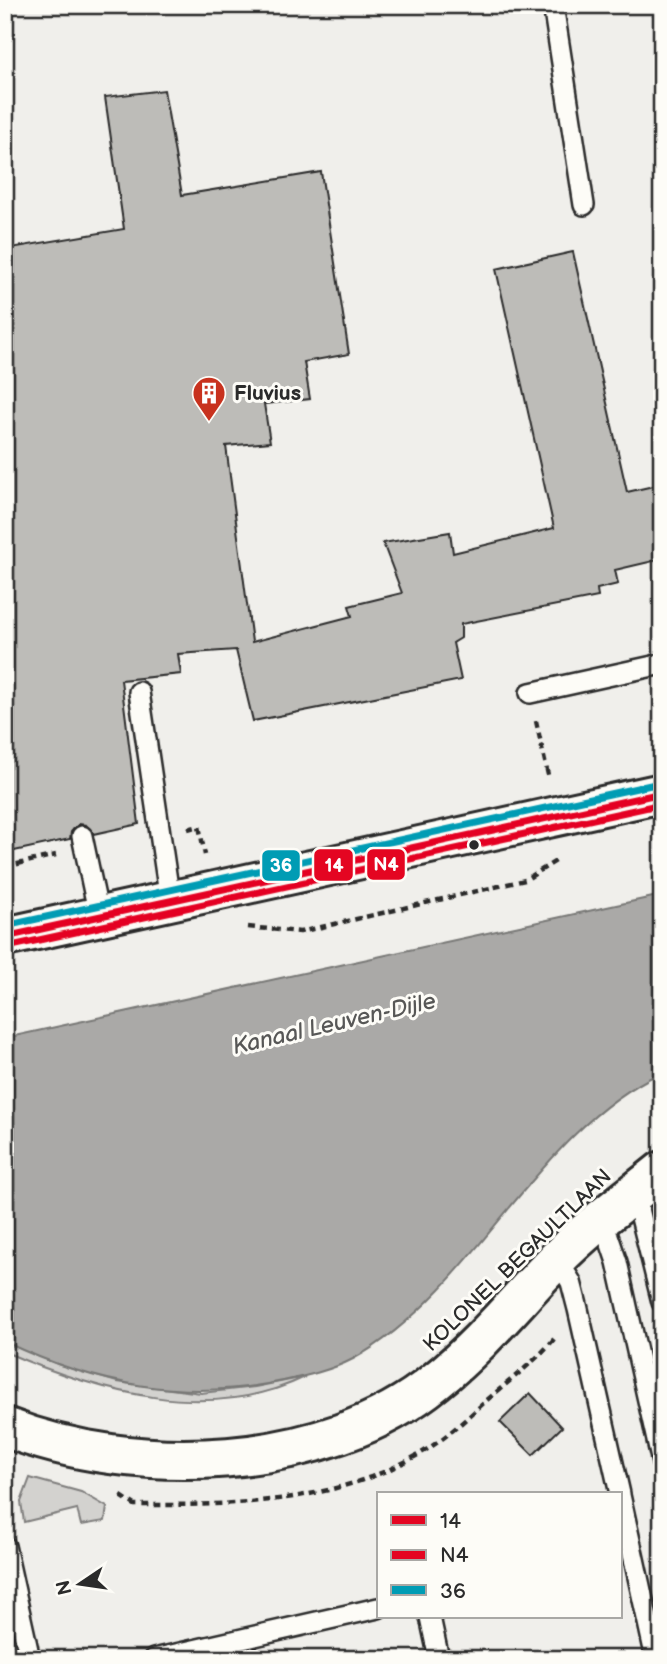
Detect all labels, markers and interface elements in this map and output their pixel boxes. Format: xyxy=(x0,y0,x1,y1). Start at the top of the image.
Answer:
building icon: Fluvius xyxy=(190,374,228,423)
place label: Fluvius xyxy=(234,381,301,406)
unlabelled marker xyxy=(467,838,481,852)
line badge: 14 xyxy=(313,848,354,882)
line badge: N4 xyxy=(366,848,406,881)
line badge: 36 xyxy=(261,849,301,882)
text: N4 xyxy=(373,854,399,877)
text: 36 xyxy=(270,855,292,878)
text: 14 xyxy=(324,855,344,878)
water label: Kanaal Leuven-Dijle xyxy=(230,987,439,1061)
street label: KOLONEL BEGAULTLAAN xyxy=(418,1164,617,1357)
legend xyxy=(377,1492,622,1618)
text: 14 xyxy=(440,1509,461,1534)
text: N4 xyxy=(440,1543,469,1568)
north arrow xyxy=(46,1548,116,1618)
text: N xyxy=(52,1578,78,1597)
text: 36 xyxy=(440,1579,466,1604)

